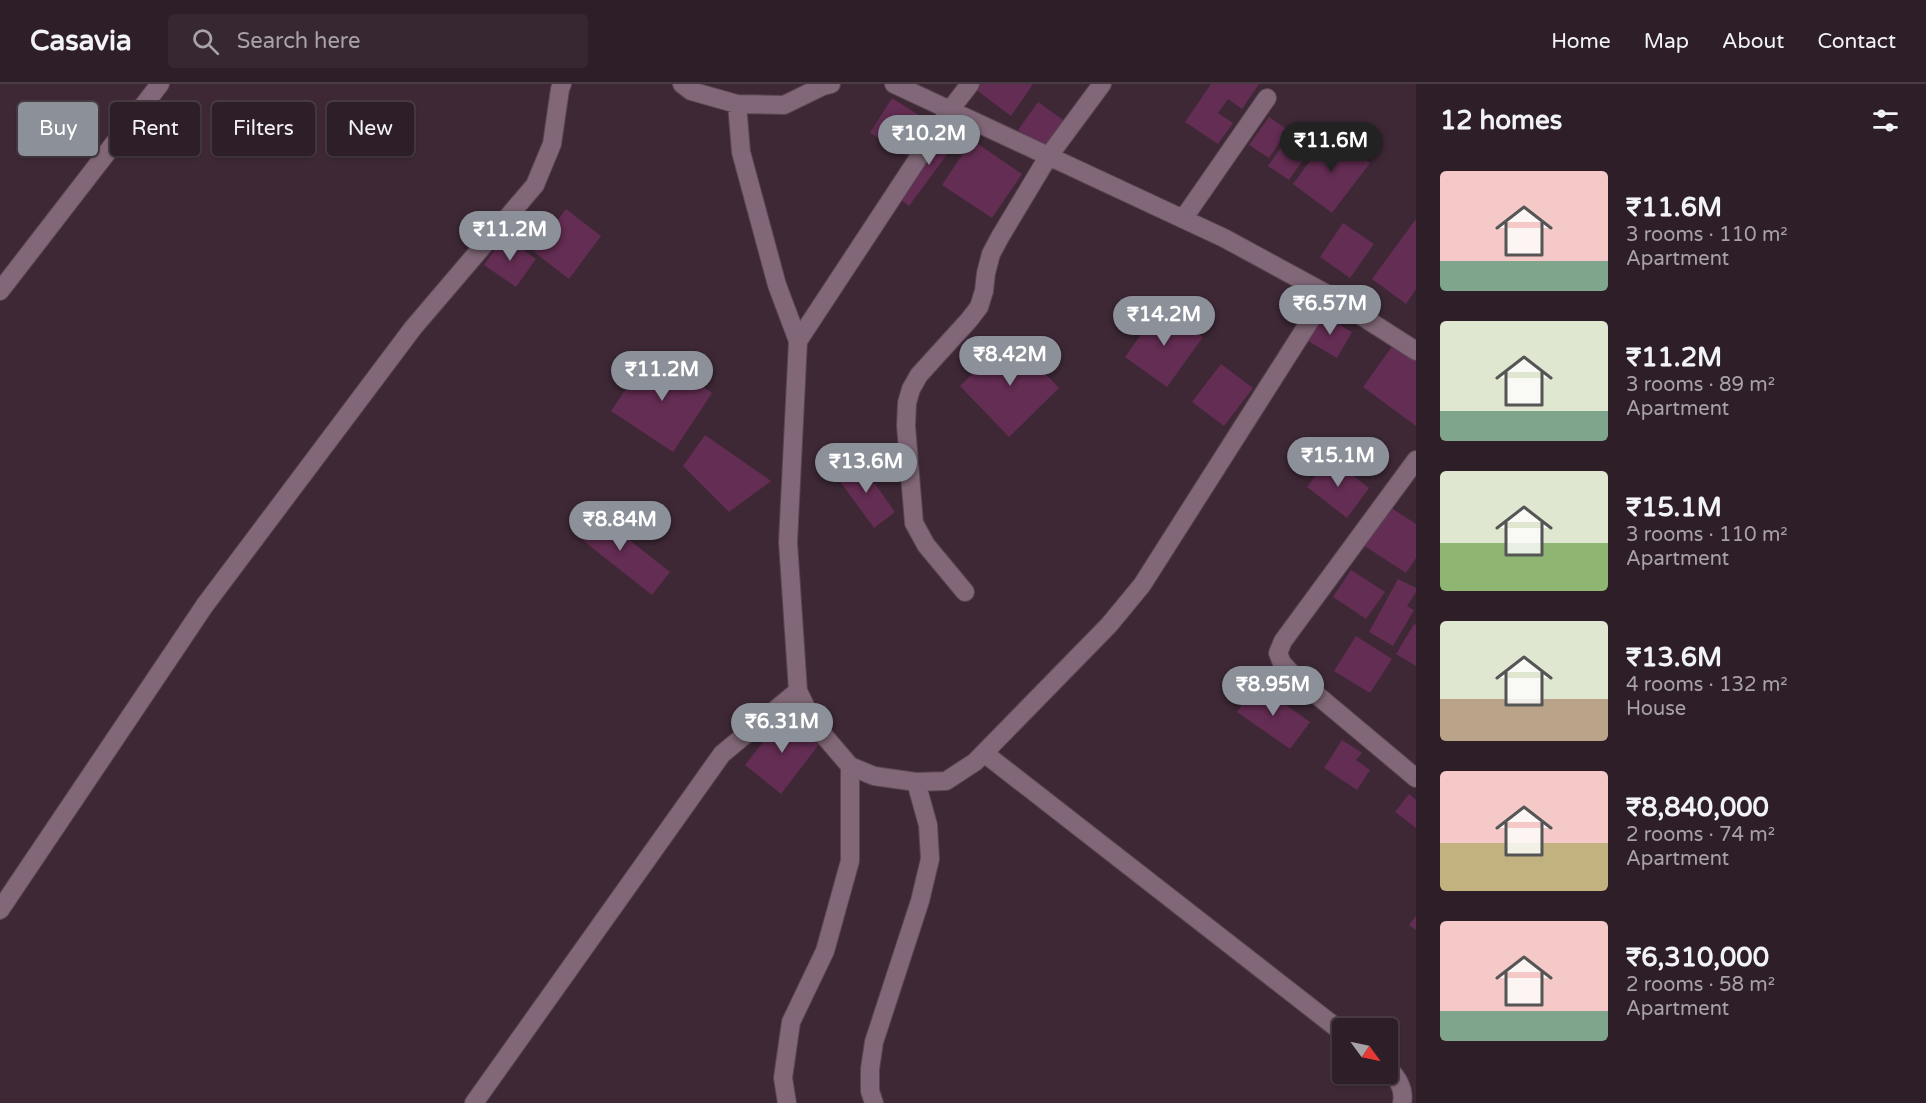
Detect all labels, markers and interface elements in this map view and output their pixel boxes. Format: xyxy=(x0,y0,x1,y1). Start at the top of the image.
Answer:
search box xyxy=(168,14,588,68)
text: Casavia xyxy=(30,24,132,58)
icon: search xyxy=(189,25,222,58)
text: Search here xyxy=(237,28,360,54)
text: Home xyxy=(1551,29,1611,54)
text: Map xyxy=(1644,29,1689,54)
text: About xyxy=(1722,29,1784,54)
text: Contact xyxy=(1817,29,1896,54)
chip: Buy xyxy=(18,102,98,156)
chip: Rent xyxy=(110,102,200,156)
chip: Filters xyxy=(212,102,315,156)
chip: New xyxy=(327,102,414,156)
icon: filters xyxy=(1869,104,1902,137)
text: 12 homes xyxy=(1440,105,1562,136)
pin: ₹10.2M xyxy=(880,115,978,166)
text: ₹10.2M xyxy=(892,122,966,146)
pin: ₹11.6M xyxy=(1282,122,1380,173)
text: ₹11.6M xyxy=(1294,129,1368,153)
text: ₹11.6M xyxy=(1626,192,1722,223)
icon: home xyxy=(1488,195,1560,267)
pin: ₹11.2M xyxy=(461,211,559,262)
text: ₹11.2M xyxy=(473,218,547,242)
text: 3 rooms · 110 m² xyxy=(1626,223,1788,247)
text: Apartment xyxy=(1626,247,1729,271)
pin: ₹6.57M xyxy=(1281,285,1379,336)
text: ₹6.57M xyxy=(1293,292,1367,316)
pin: ₹14.2M xyxy=(1115,296,1213,347)
text: ₹14.2M xyxy=(1127,303,1201,327)
pin: ₹8.42M xyxy=(961,336,1059,387)
text: ₹11.2M xyxy=(1626,342,1722,373)
text: ₹8.42M xyxy=(973,343,1047,367)
icon: home xyxy=(1488,345,1560,417)
pin: ₹11.2M xyxy=(613,351,711,402)
text: ₹11.2M xyxy=(625,358,699,382)
text: 3 rooms · 89 m² xyxy=(1626,373,1775,397)
text: Apartment xyxy=(1626,397,1729,421)
pin: ₹15.1M xyxy=(1289,437,1387,488)
pin: ₹13.6M xyxy=(817,443,915,494)
text: ₹15.1M xyxy=(1301,444,1375,468)
text: ₹13.6M xyxy=(829,450,903,474)
text: ₹15.1M xyxy=(1626,492,1722,523)
icon: home xyxy=(1488,495,1560,567)
pin: ₹8.84M xyxy=(571,501,669,552)
text: ₹8.84M xyxy=(583,508,657,532)
text: 3 rooms · 110 m² xyxy=(1626,523,1788,547)
text: Apartment xyxy=(1626,547,1729,571)
text: ₹13.6M xyxy=(1626,642,1722,673)
icon: home xyxy=(1488,645,1560,717)
pin: ₹8.95M xyxy=(1224,666,1322,717)
text: ₹8.95M xyxy=(1236,673,1310,697)
text: 4 rooms · 132 m² xyxy=(1626,673,1788,697)
text: House xyxy=(1626,697,1686,721)
pin: ₹6.31M xyxy=(733,703,831,754)
text: ₹6.31M xyxy=(745,710,819,734)
text: ₹8,840,000 xyxy=(1626,792,1769,823)
icon: home xyxy=(1488,795,1560,867)
text: 2 rooms · 74 m² xyxy=(1626,823,1775,847)
text: Apartment xyxy=(1626,847,1729,871)
text: ₹6,310,000 xyxy=(1626,942,1769,973)
icon: home xyxy=(1488,945,1560,1017)
text: 2 rooms · 58 m² xyxy=(1626,973,1775,997)
text: Apartment xyxy=(1626,997,1729,1021)
north arrow xyxy=(1332,1018,1398,1084)
map controls xyxy=(1332,1018,1398,1084)

